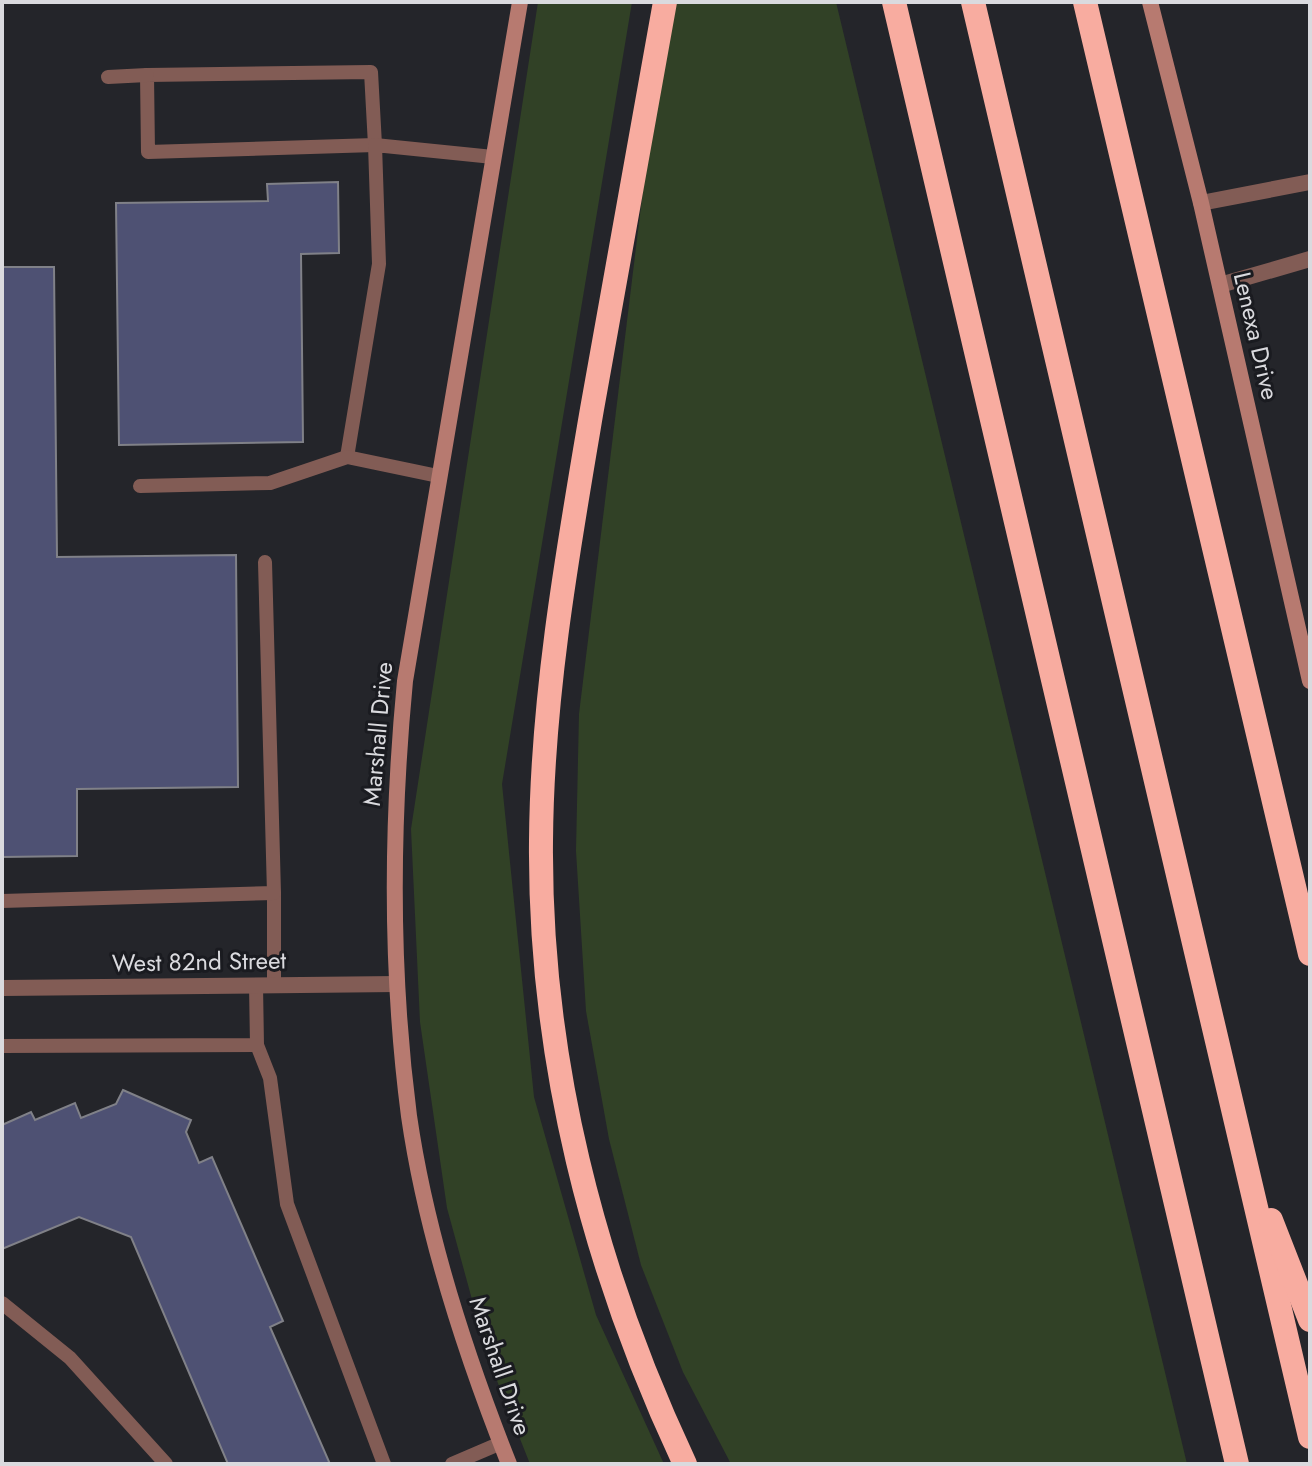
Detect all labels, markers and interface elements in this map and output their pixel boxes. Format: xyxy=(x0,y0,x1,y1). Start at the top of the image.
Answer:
street label: Lenexa Drive xyxy=(1225,269,1288,403)
street label: Marshall Drive xyxy=(354,660,401,808)
street label: West 82nd Street xyxy=(112,942,287,981)
street label: Marshall Drive xyxy=(460,1292,541,1440)

